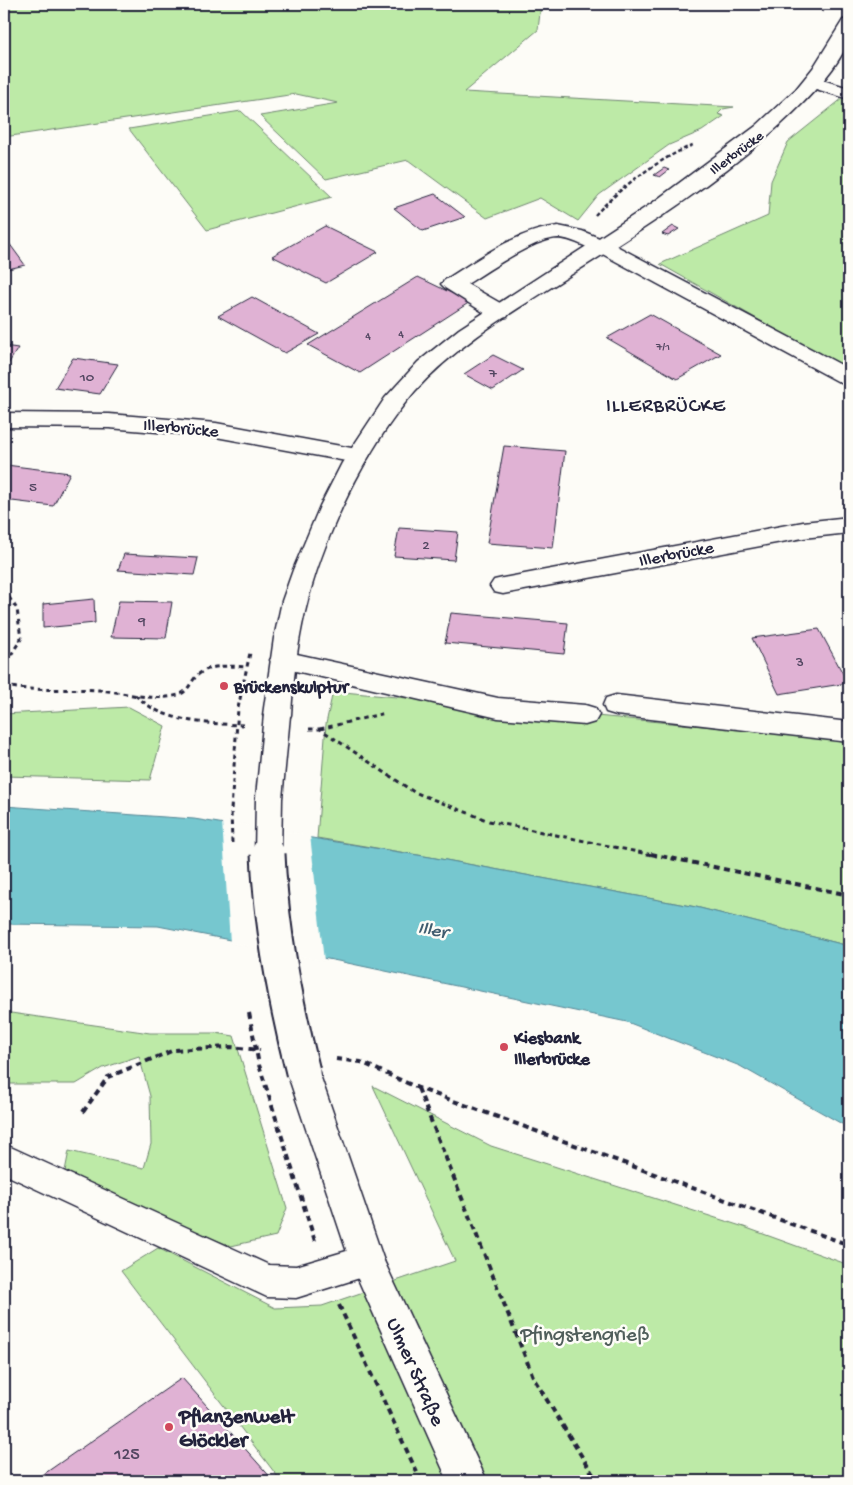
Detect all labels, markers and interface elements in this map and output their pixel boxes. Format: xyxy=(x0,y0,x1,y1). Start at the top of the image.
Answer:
street label: Illerbrücke xyxy=(707,127,768,180)
house number: 4 xyxy=(398,328,404,342)
house number: 4 xyxy=(365,330,371,344)
house number: 7/1 xyxy=(655,341,670,355)
house number: 7 xyxy=(488,365,498,383)
house number: 10 xyxy=(79,369,95,387)
district label: ILLERBRÜCKE xyxy=(606,396,727,419)
street label: Illerbrücke xyxy=(142,416,220,443)
house number: 5 xyxy=(29,479,37,497)
house number: 2 xyxy=(422,537,430,555)
street label: Illerbrücke xyxy=(637,538,716,573)
house number: 9 xyxy=(137,613,146,631)
house number: 3 xyxy=(795,654,804,672)
place label: Brückenskulptur xyxy=(233,678,351,699)
marker: Brückenskulptur xyxy=(218,680,230,692)
water label: Iller xyxy=(416,918,453,946)
place label: Kiesbank Illerbrücke xyxy=(513,1029,590,1071)
marker: Kiesbank Illerbrücke xyxy=(498,1041,510,1053)
street label: Ulmer Straße xyxy=(379,1314,449,1432)
park label: Pfingstengrieß xyxy=(519,1324,650,1349)
place label: Pflanzenwelt Glöckler xyxy=(178,1406,296,1455)
marker: Pflanzenwelt Glöckler xyxy=(163,1421,175,1433)
house number: 125 xyxy=(113,1445,140,1466)

